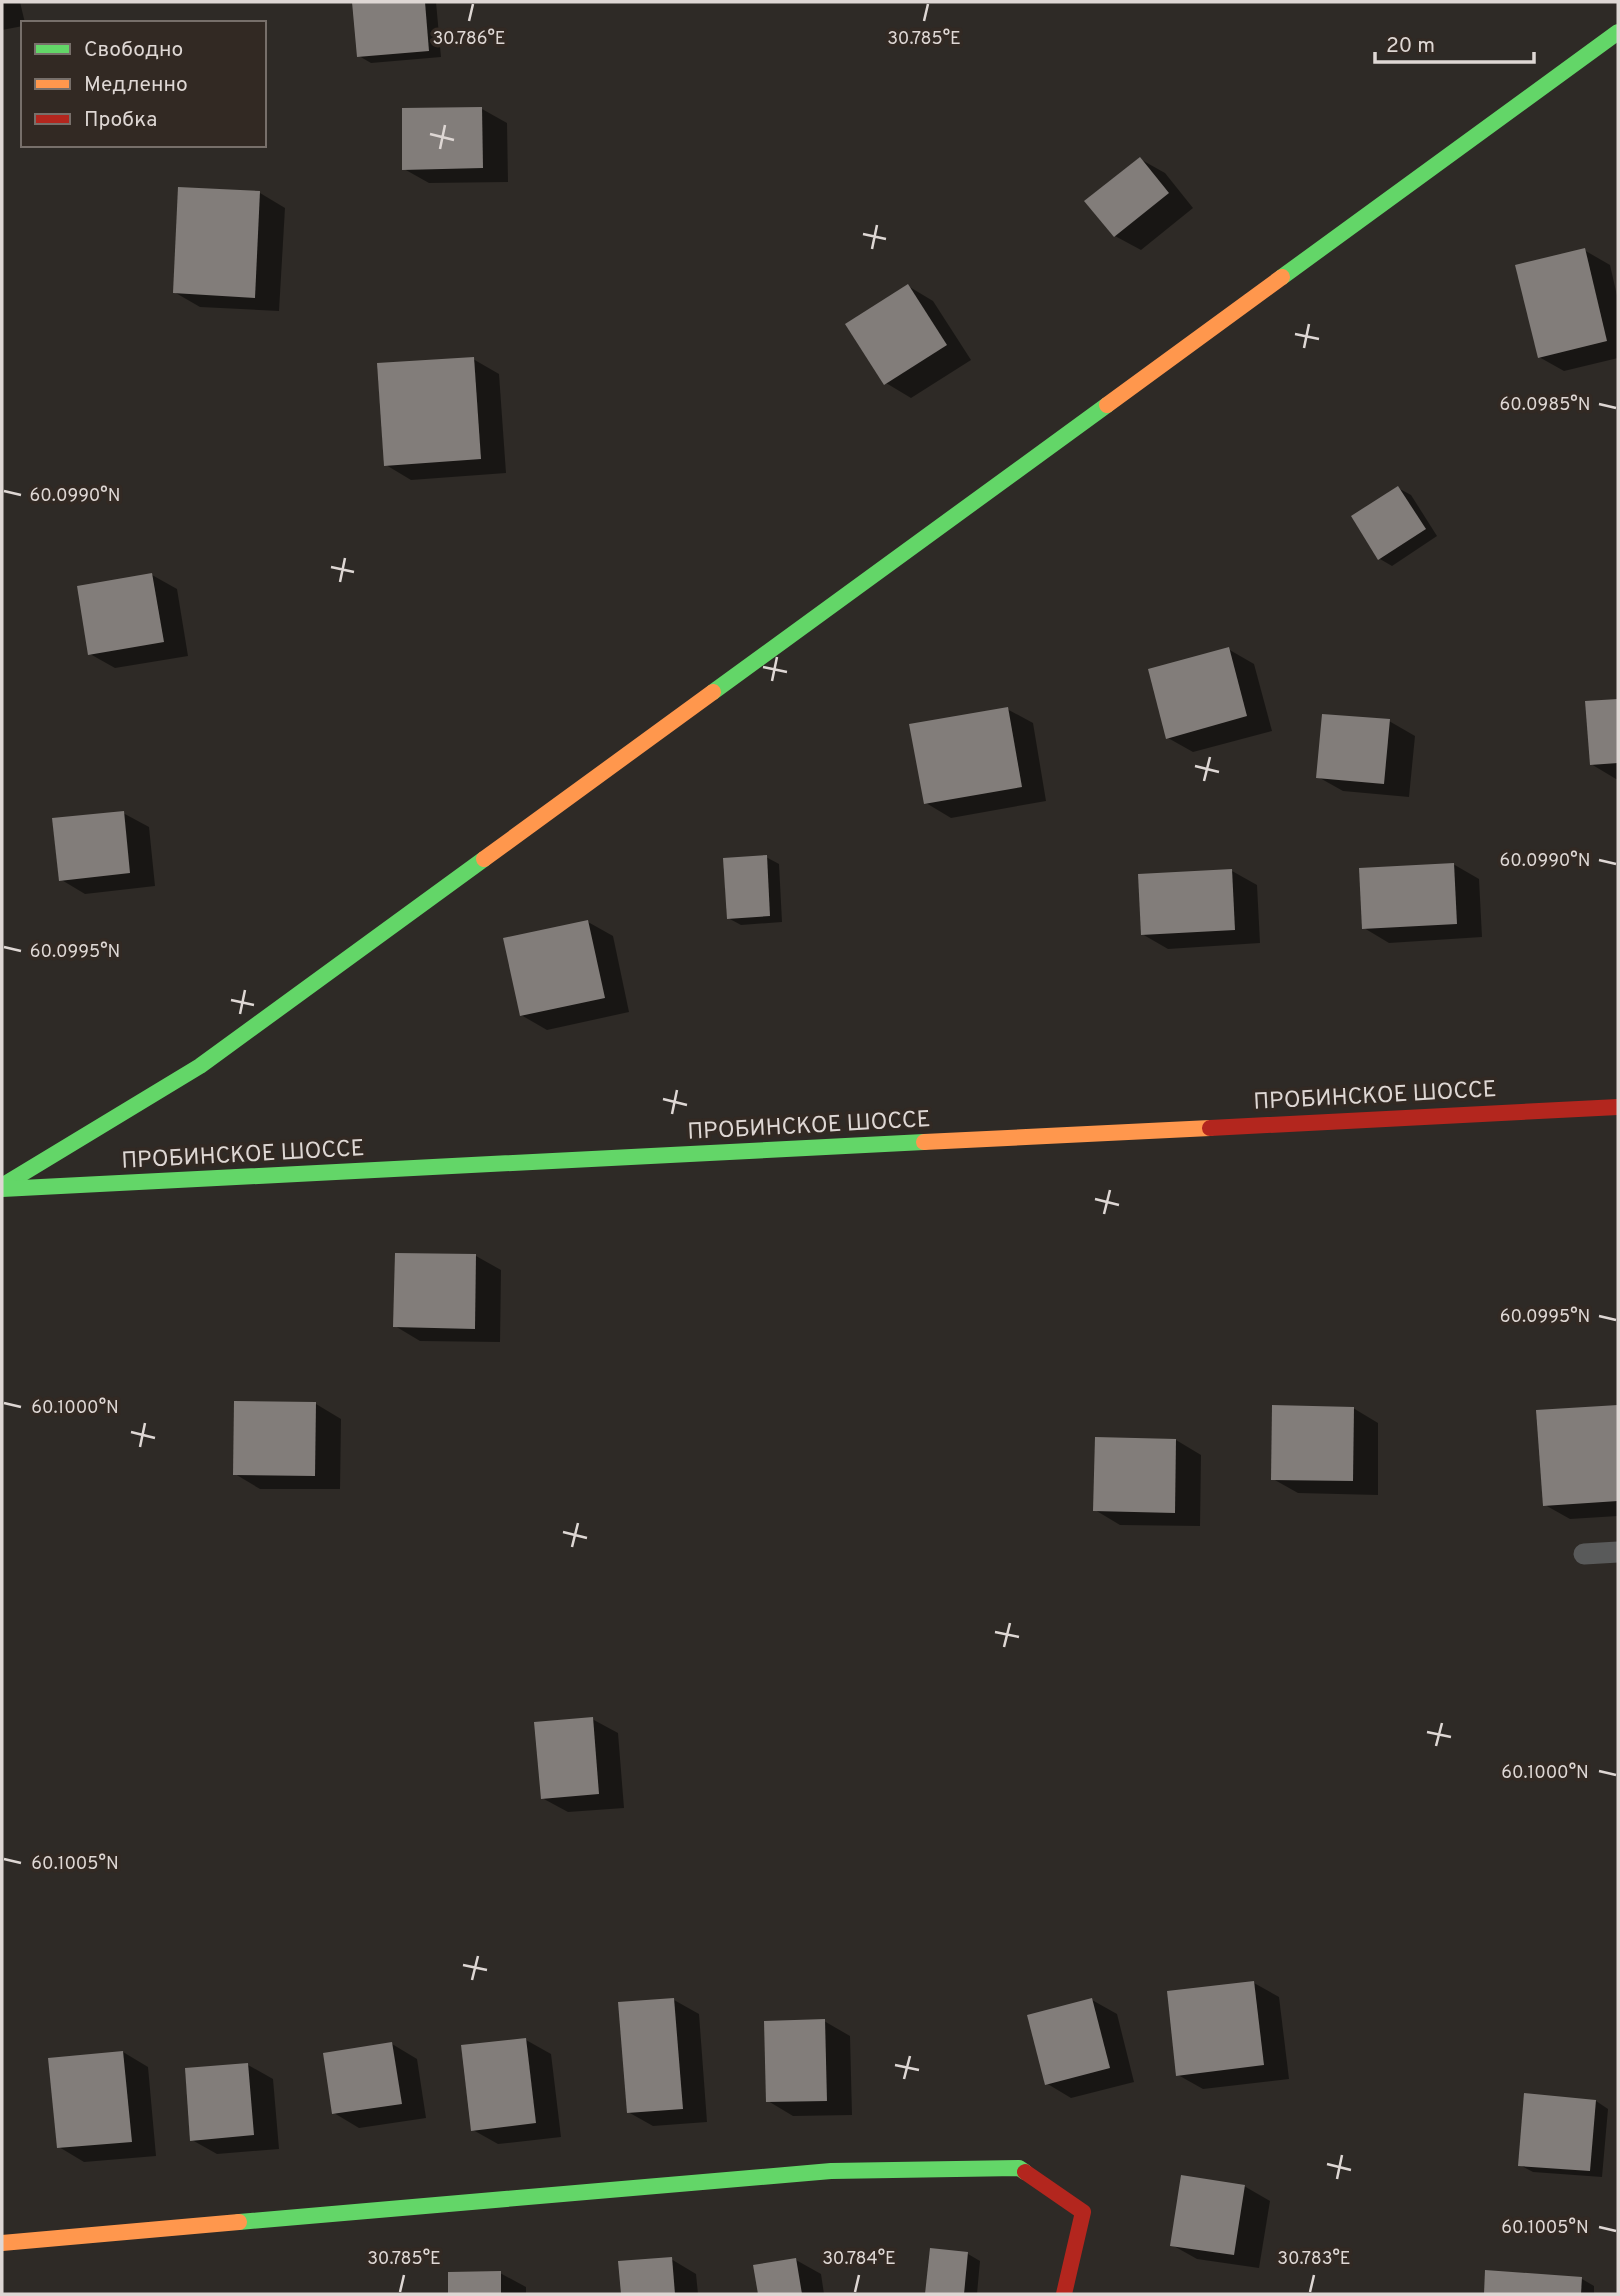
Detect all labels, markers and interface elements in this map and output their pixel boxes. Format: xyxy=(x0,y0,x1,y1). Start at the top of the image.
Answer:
legend xyxy=(21,21,266,147)
scale bar xyxy=(1375,21,1534,65)
text: 30.786°E xyxy=(432,28,506,51)
text: 30.785°E xyxy=(887,28,961,51)
text: 20 m xyxy=(1386,33,1435,60)
text: Свободно xyxy=(84,37,183,64)
text: Медленно xyxy=(84,72,188,99)
text: Пробка xyxy=(84,107,157,134)
text: 60.0985°N xyxy=(1500,394,1590,417)
text: 60.0990°N xyxy=(30,485,120,508)
text: 60.0990°N xyxy=(1500,850,1590,873)
text: 60.0995°N xyxy=(30,941,120,964)
street label: ПРОБИНСКОЕ ШОССЕ xyxy=(1253,1076,1497,1118)
street label: ПРОБИНСКОЕ ШОССЕ xyxy=(687,1106,931,1148)
street label: ПРОБИНСКОЕ ШОССЕ xyxy=(121,1135,365,1177)
text: 60.0995°N xyxy=(1500,1306,1590,1329)
text: 60.1000°N xyxy=(31,1397,119,1420)
text: 60.1000°N xyxy=(1501,1762,1589,1785)
text: 60.1005°N xyxy=(31,1853,119,1876)
text: 60.1005°N xyxy=(1501,2217,1589,2240)
text: 30.785°E xyxy=(367,2248,441,2271)
text: 30.784°E xyxy=(822,2248,896,2271)
text: 30.783°E xyxy=(1277,2248,1351,2271)

